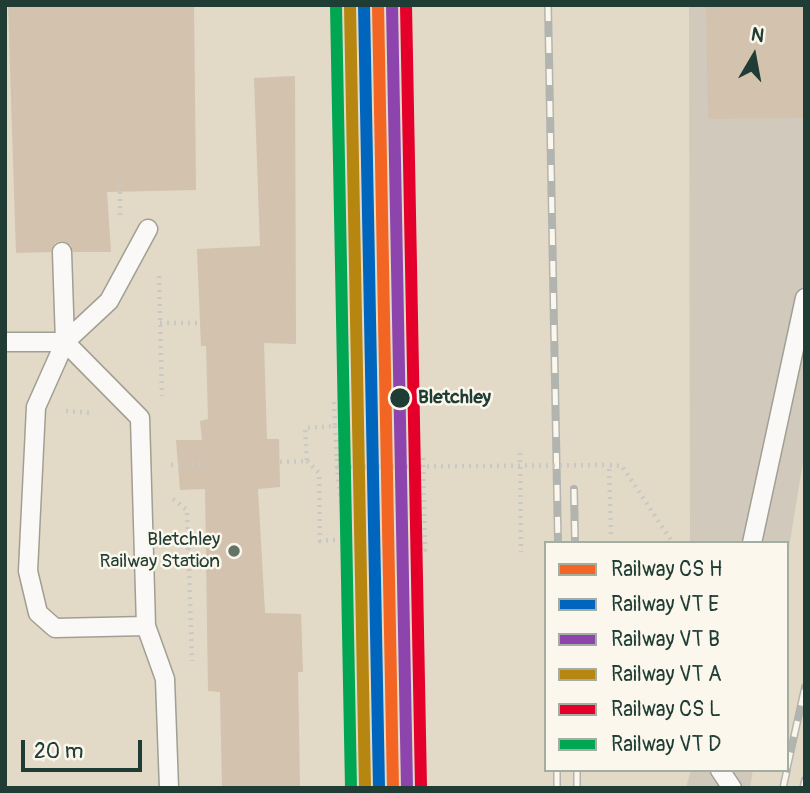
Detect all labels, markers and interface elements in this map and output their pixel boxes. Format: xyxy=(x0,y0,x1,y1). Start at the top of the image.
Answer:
north arrow xyxy=(719,21,789,91)
text: N xyxy=(749,22,766,48)
marker: Bletchley xyxy=(388,386,412,410)
place label: Bletchley xyxy=(418,387,491,409)
place label: Bletchley Railway Station xyxy=(100,529,220,573)
legend xyxy=(544,541,789,772)
marker: Bletchley Railway Station xyxy=(226,543,242,559)
text: Railway CS H xyxy=(611,556,722,583)
text: Railway VT E xyxy=(611,591,719,618)
text: Railway VT B xyxy=(611,626,720,653)
text: Railway VT A xyxy=(611,661,722,688)
text: Railway CS L xyxy=(611,696,721,723)
scale bar xyxy=(24,726,145,770)
text: Railway VT D xyxy=(611,731,721,758)
text: 20 m xyxy=(34,738,83,765)

